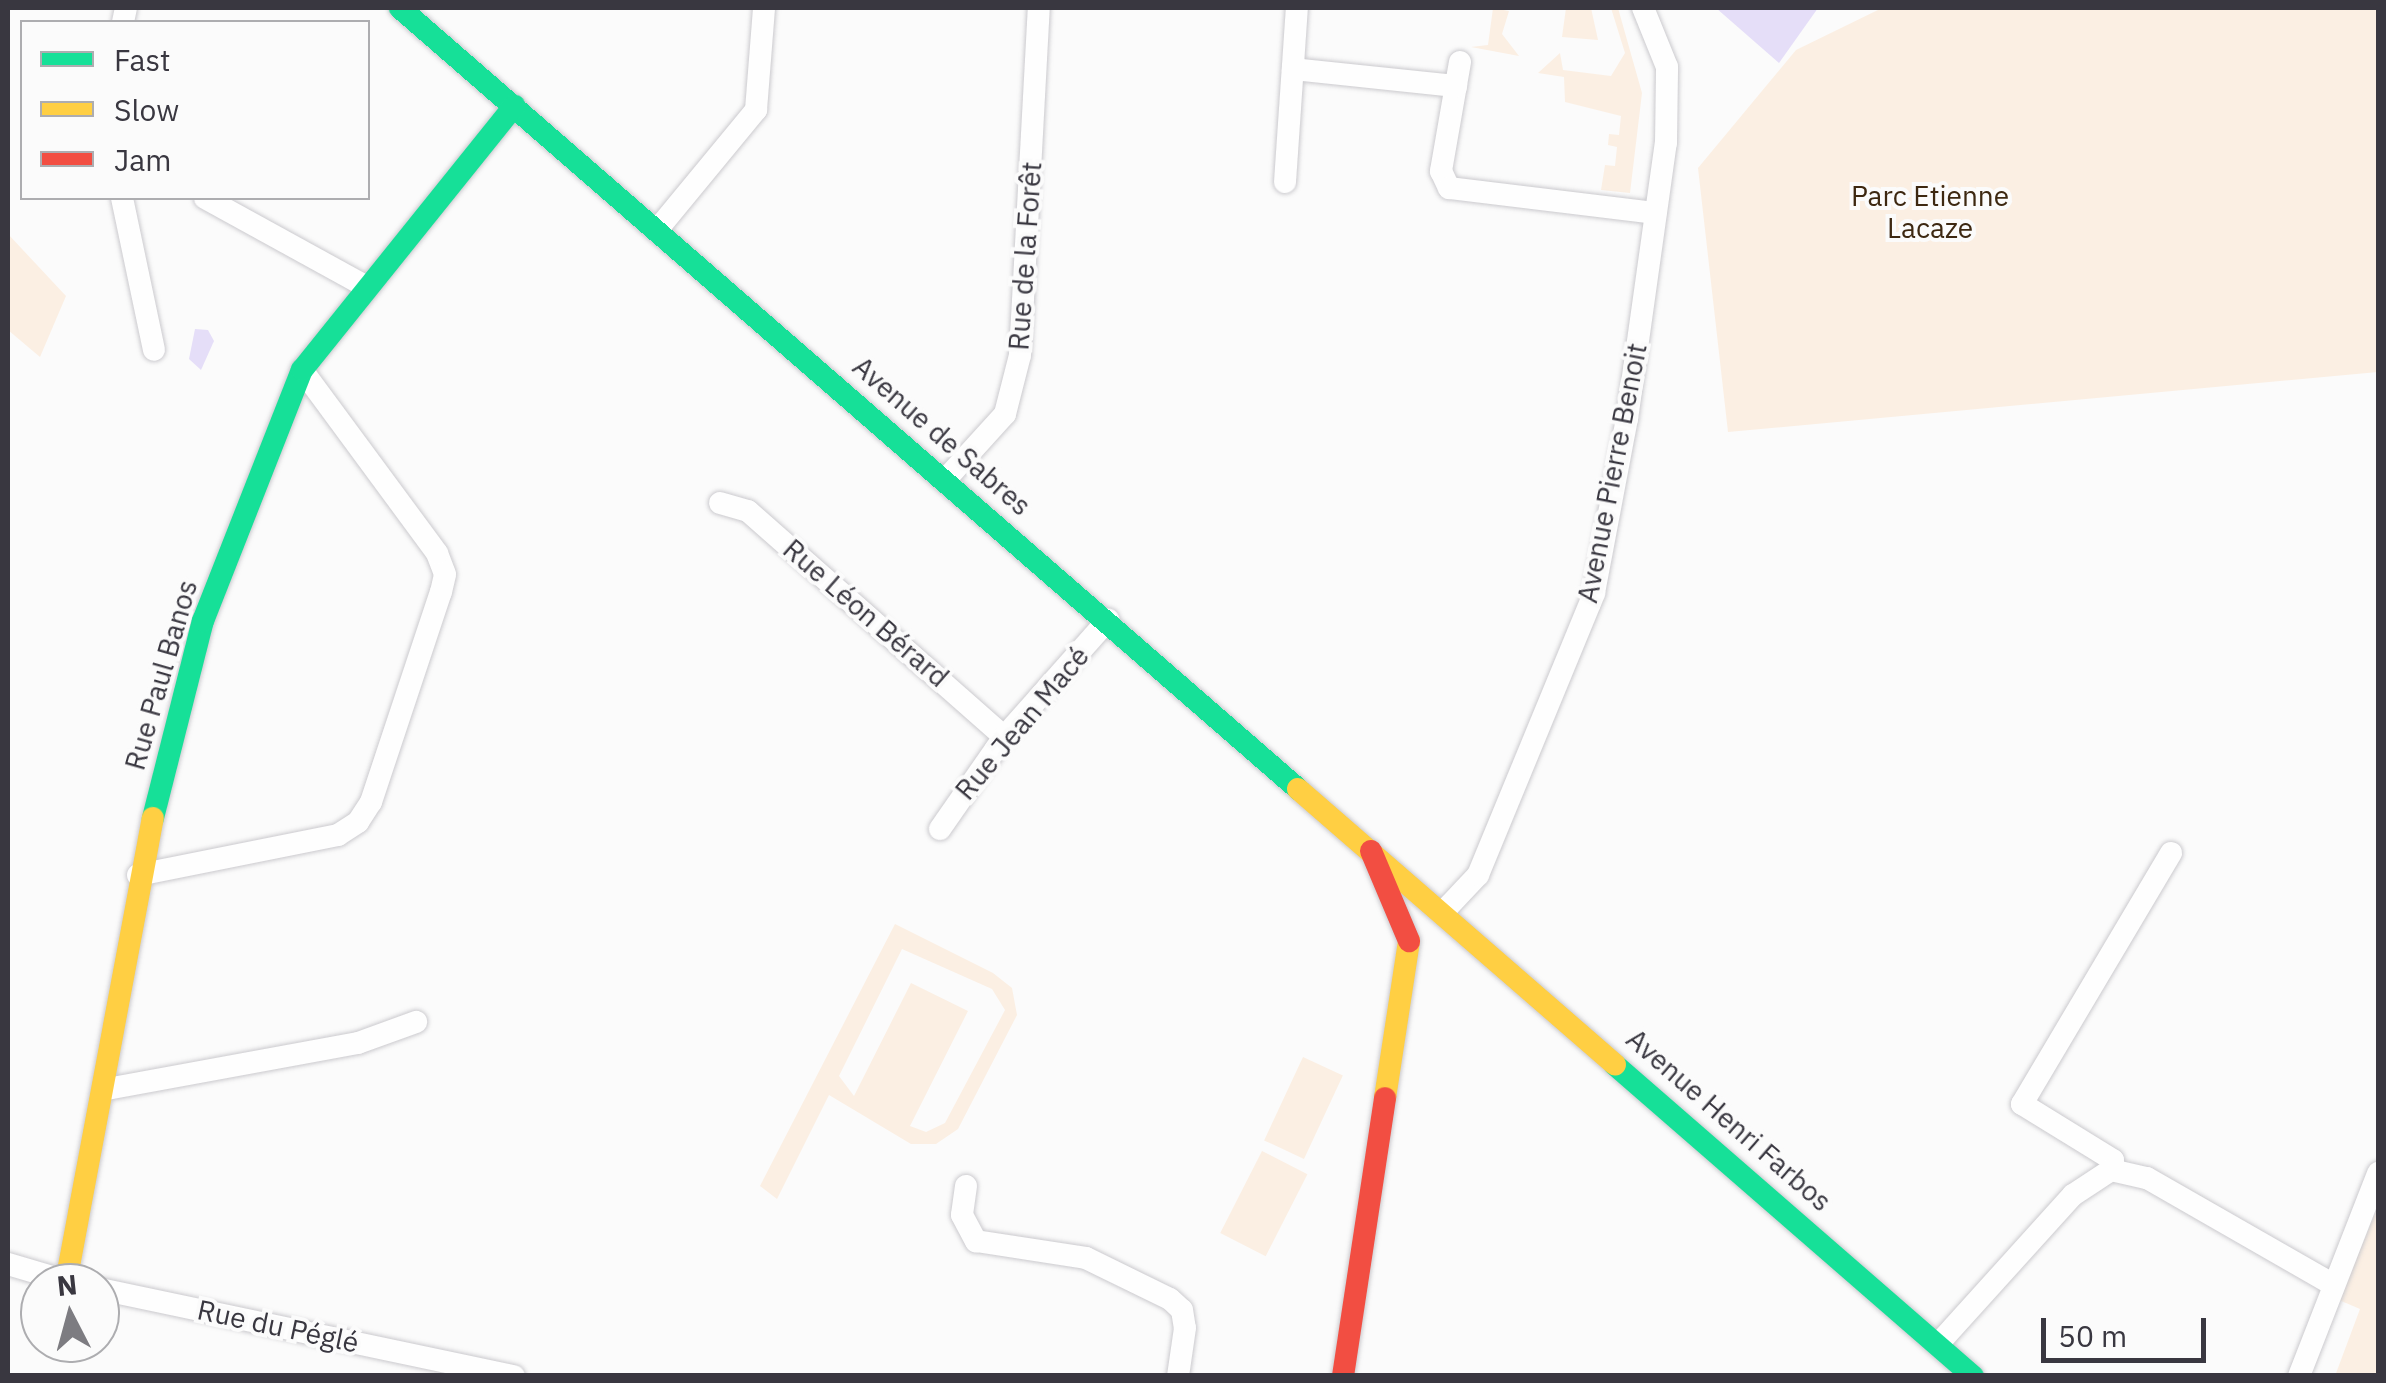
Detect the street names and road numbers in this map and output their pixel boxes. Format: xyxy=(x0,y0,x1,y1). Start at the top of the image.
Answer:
street label: Rue de la Forêt xyxy=(1002,160,1048,352)
street label: Avenue Pierre Benoit xyxy=(1570,340,1654,606)
street label: Avenue de Sabres xyxy=(846,350,1038,522)
street label: Rue Léon Bérard xyxy=(776,532,956,694)
street label: Rue Paul Banos xyxy=(118,576,204,774)
street label: Rue Jean Macé xyxy=(948,639,1096,807)
street label: Avenue Henri Farbos xyxy=(1620,1022,1838,1218)
street label: Rue du Péglé xyxy=(194,1293,362,1359)

